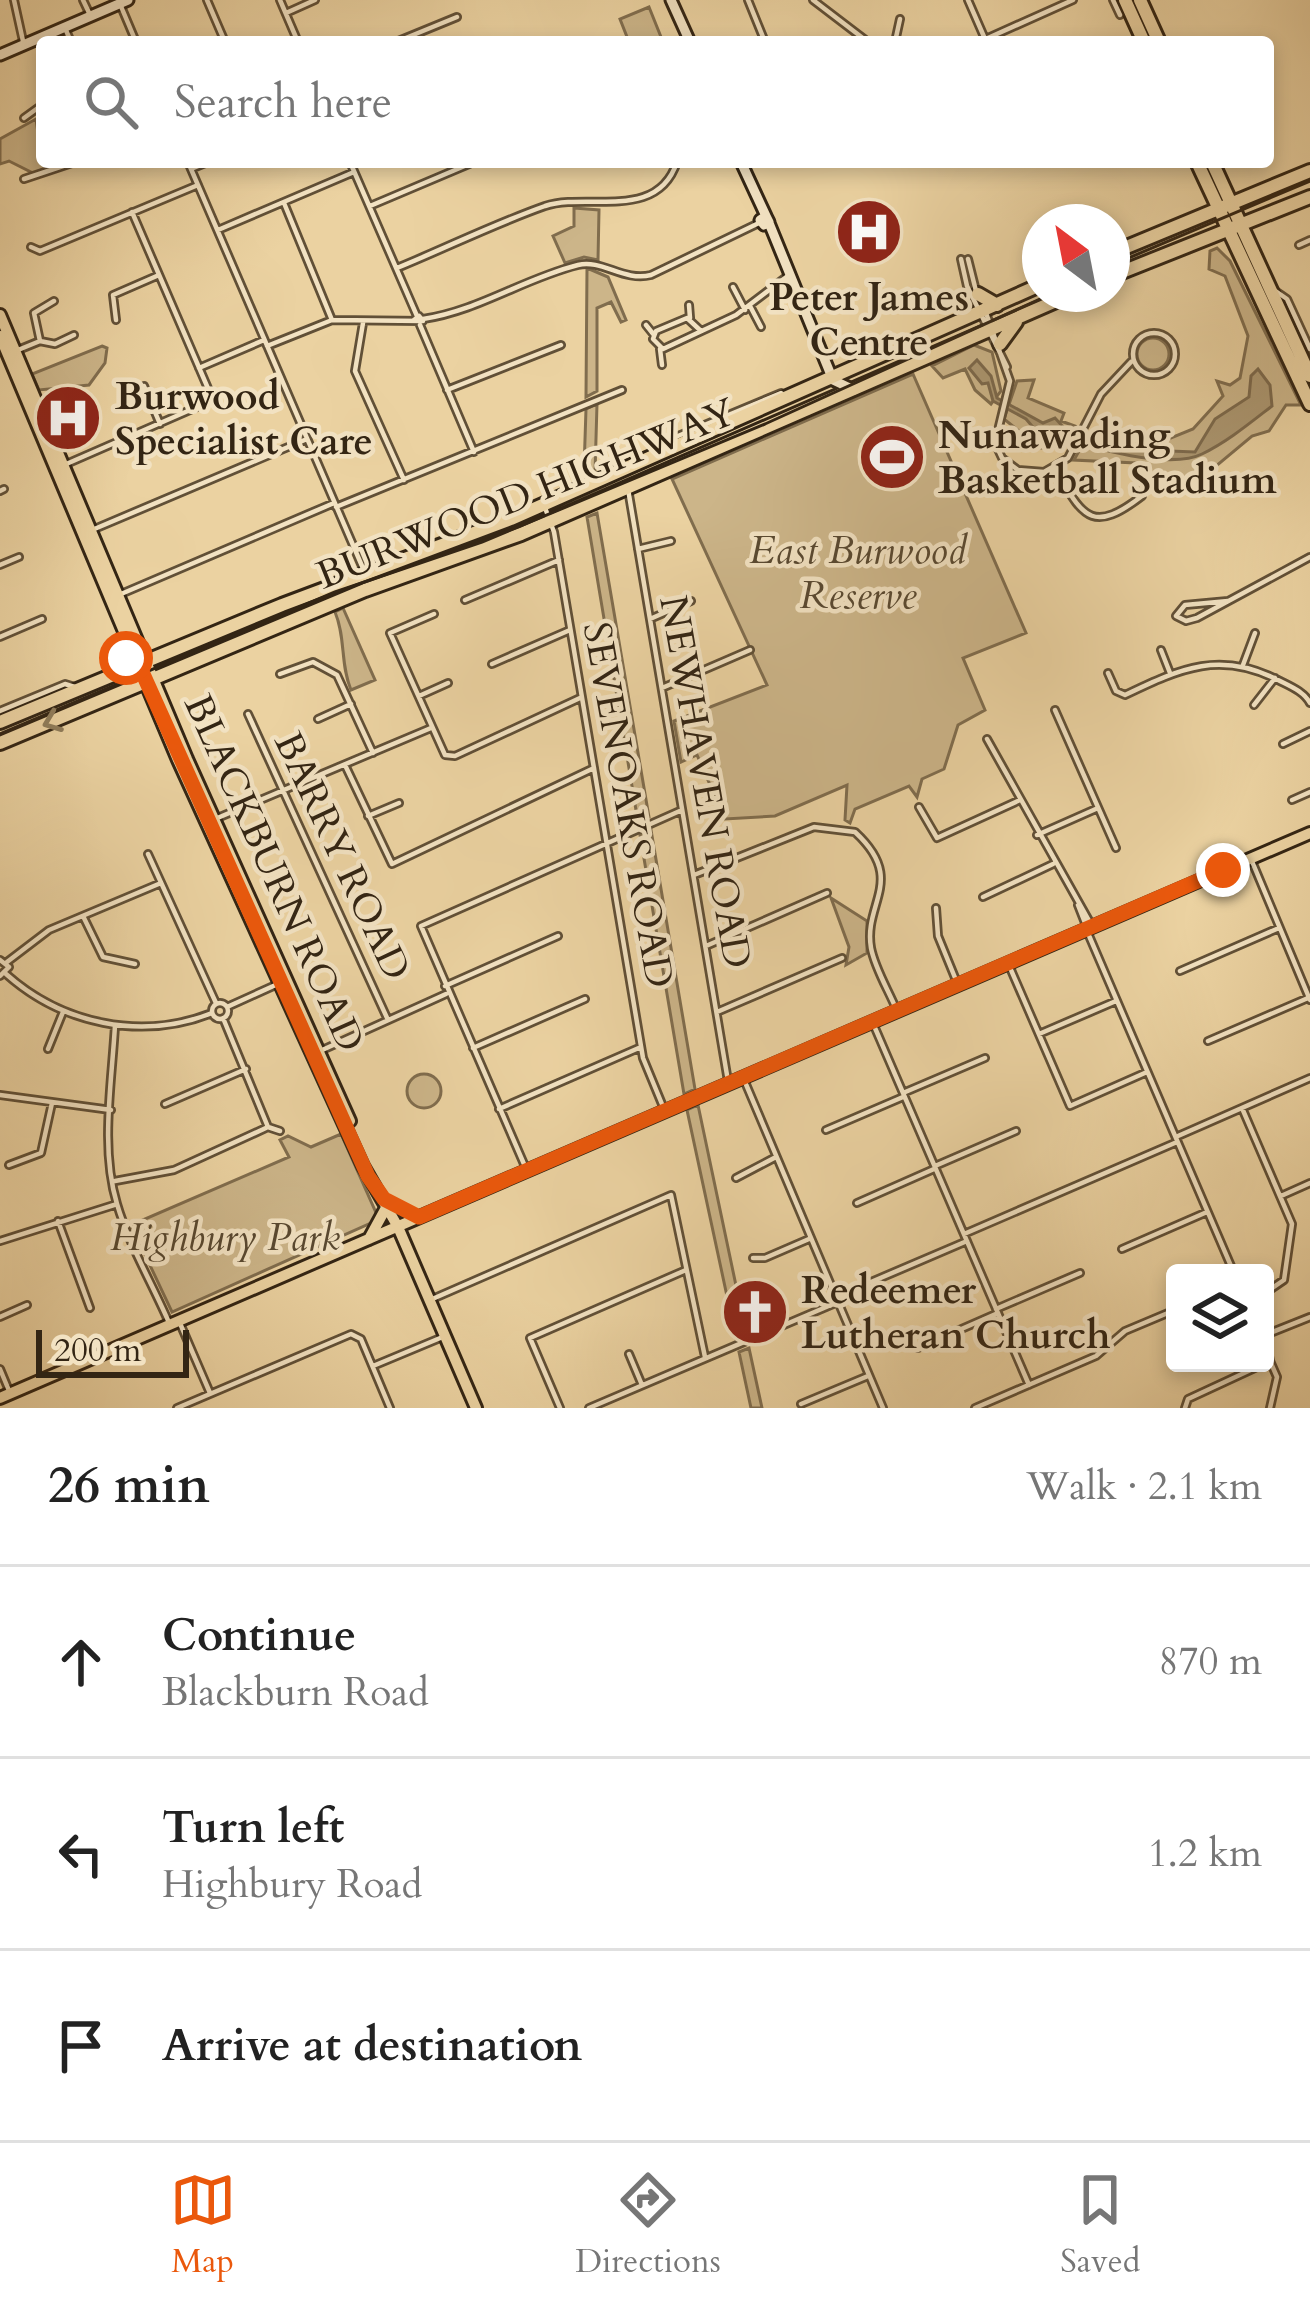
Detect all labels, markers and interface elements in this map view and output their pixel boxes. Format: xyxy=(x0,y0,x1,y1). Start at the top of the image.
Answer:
search box xyxy=(36,36,1274,168)
icon: search xyxy=(78,69,144,135)
text: Search here xyxy=(174,72,392,133)
hospital icon: Peter James Centre xyxy=(834,197,904,267)
north arrow xyxy=(1022,204,1130,312)
place label: Peter James Centre xyxy=(769,271,969,369)
place label: Burwood Specialist Care xyxy=(115,370,373,468)
hospital icon: Burwood Specialist Care xyxy=(33,383,103,453)
street label: BURWOOD HIGHWAY xyxy=(309,386,743,602)
place label: Nunawading Basketball Stadium xyxy=(938,409,1277,507)
sports icon: Nunawading Basketball Stadium xyxy=(857,422,927,492)
park label: East Burwood Reserve xyxy=(750,524,969,622)
street label: NEWHAVEN ROAD xyxy=(646,592,764,972)
street label: SEVENOAKS ROAD xyxy=(570,618,686,992)
route start xyxy=(99,631,153,685)
street label: BLACKBURN ROAD xyxy=(171,686,377,1060)
one-way arrow xyxy=(42,707,63,732)
street label: BARRY ROAD xyxy=(261,723,423,989)
route end xyxy=(1196,843,1250,897)
park label: Highbury Park xyxy=(110,1211,340,1264)
place label: Redeemer Lutheran Church xyxy=(801,1264,1110,1362)
map controls xyxy=(1166,1264,1274,1372)
button: layers xyxy=(1166,1264,1274,1372)
church icon: Redeemer Lutheran Church xyxy=(720,1277,790,1347)
scale bar xyxy=(36,1324,189,1377)
text: 200 m xyxy=(54,1328,141,1373)
text: 26 min xyxy=(48,1451,210,1521)
text: Walk · 2.1 km xyxy=(1026,1460,1262,1513)
text: Continue xyxy=(162,1605,356,1666)
icon: ahead xyxy=(48,1629,114,1695)
text: 870 m xyxy=(1159,1635,1262,1688)
text: Blackburn Road xyxy=(162,1666,429,1719)
text: Turn left xyxy=(162,1797,344,1858)
icon: left xyxy=(48,1821,114,1887)
text: 1.2 km xyxy=(1148,1827,1262,1880)
text: Highbury Road xyxy=(162,1858,422,1911)
icon: arrive xyxy=(48,2013,114,2079)
text: Arrive at destination xyxy=(162,2015,582,2076)
tab: Map xyxy=(170,2167,236,2284)
tab: Directions xyxy=(575,2167,721,2284)
tab: Saved xyxy=(1060,2167,1140,2284)

